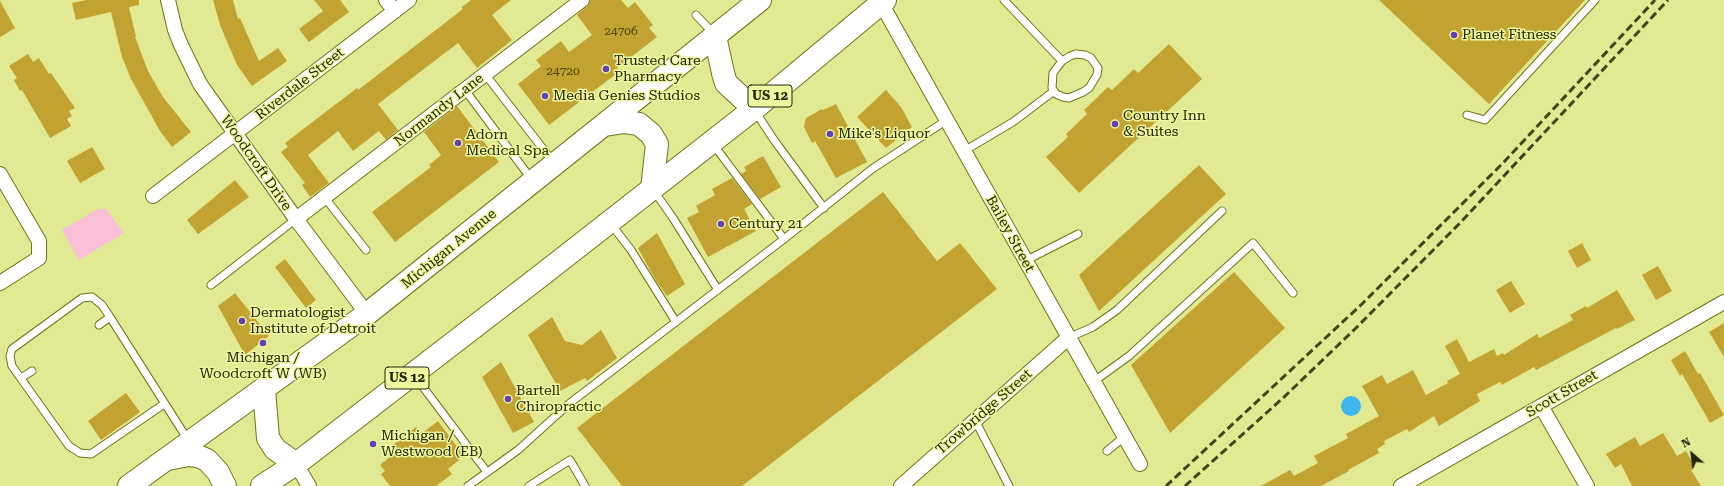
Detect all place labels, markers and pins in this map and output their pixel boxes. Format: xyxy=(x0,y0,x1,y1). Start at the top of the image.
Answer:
place label: Planet Fitness xyxy=(1462,27,1556,43)
marker: Planet Fitness xyxy=(1449,30,1459,40)
place label: Trusted Care Pharmacy xyxy=(614,53,701,86)
marker: Trusted Care Pharmacy xyxy=(601,64,611,74)
place label: Media Genies Studios xyxy=(553,88,700,104)
marker: Media Genies Studios xyxy=(540,91,550,101)
place label: Country Inn & Suites xyxy=(1123,108,1206,140)
marker: Country Inn & Suites xyxy=(1110,119,1120,129)
place label: Mike's Liquor xyxy=(838,126,930,142)
place label: Adorn Medical Spa xyxy=(466,127,549,160)
marker: Mike's Liquor xyxy=(825,129,835,139)
marker: Adorn Medical Spa xyxy=(453,138,463,148)
place label: Century 21 xyxy=(729,216,803,232)
marker: Century 21 xyxy=(716,219,726,229)
place label: Dermatologist Institute of Detroit xyxy=(250,305,376,338)
marker: Dermatologist Institute of Detroit xyxy=(237,316,247,326)
marker: Michigan / Woodcroft W (WB) xyxy=(258,338,268,348)
place label: Michigan / Woodcroft W (WB) xyxy=(199,350,327,382)
place label: Bartell Chiropractic xyxy=(516,383,601,416)
marker: Bartell Chiropractic xyxy=(503,394,513,404)
place label: Michigan / Westwood (EB) xyxy=(381,428,483,460)
marker: Michigan / Westwood (EB) xyxy=(368,439,378,449)

